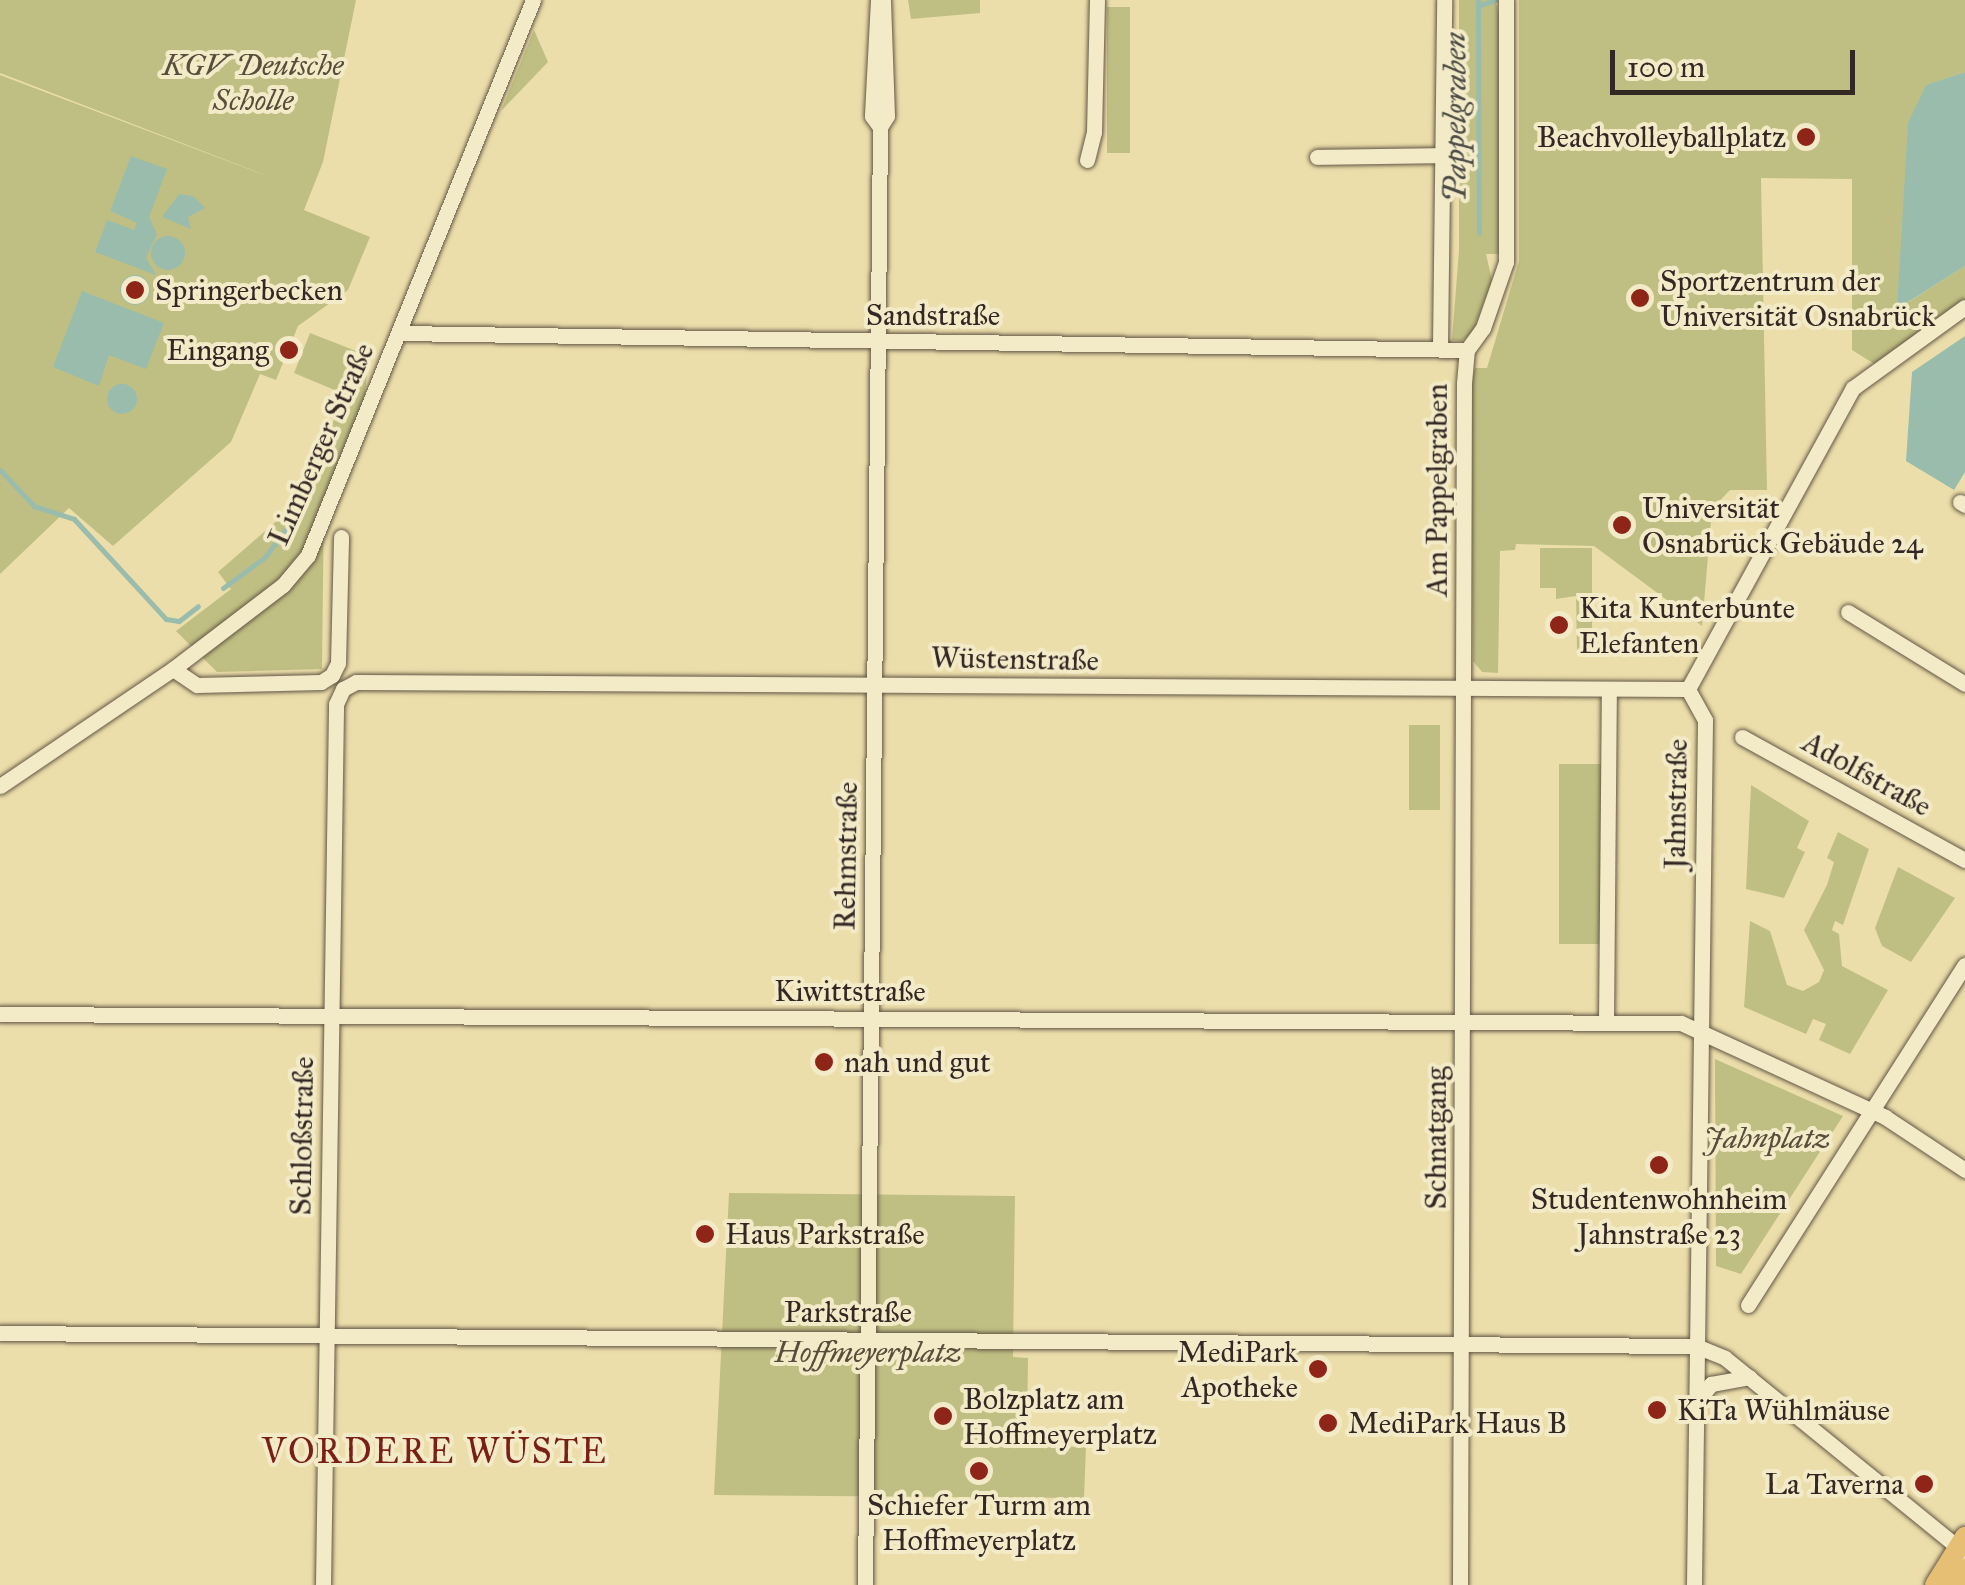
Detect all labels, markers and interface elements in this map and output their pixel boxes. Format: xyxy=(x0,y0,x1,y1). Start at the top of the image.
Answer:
scale bar xyxy=(1615,30,1860,92)
water label: Pappelgraben xyxy=(1437,32,1475,202)
park label: KGV Deutsche Scholle xyxy=(163,47,343,118)
text: 100 m xyxy=(1627,49,1705,85)
place label: Beachvolleyballplatz xyxy=(1537,119,1786,155)
marker: Beachvolleyballplatz xyxy=(1795,126,1817,148)
place label: Sportzentrum der Universität Osnabrück xyxy=(1660,263,1935,334)
place label: Springerbecken xyxy=(155,272,343,308)
marker: Springerbecken xyxy=(124,279,146,301)
marker: Sportzentrum der Universität Osnabrück xyxy=(1629,287,1651,309)
street label: Sandstraße xyxy=(866,297,1000,333)
place label: Eingang xyxy=(166,332,269,368)
street label: Limberger Straße xyxy=(260,337,382,551)
marker: Eingang xyxy=(278,339,300,361)
street label: Am Pappelgraben xyxy=(1419,383,1455,597)
place label: Universität Osnabrück Gebäude 24 xyxy=(1642,490,1923,560)
marker: Universität Osnabrück Gebäude 24 xyxy=(1611,514,1633,536)
place label: Kita Kunterbunte Elefanten xyxy=(1579,590,1795,660)
marker: Kita Kunterbunte Elefanten xyxy=(1548,614,1570,636)
street label: Wüstenstraße xyxy=(931,640,1099,678)
street label: Adolfstraße xyxy=(1796,724,1938,824)
street label: Jahnstraße xyxy=(1657,738,1695,870)
street label: Rehmstraße xyxy=(827,781,865,931)
street label: Kiwittstraße xyxy=(774,973,926,1009)
place label: nah und gut xyxy=(844,1044,991,1080)
marker: nah und gut xyxy=(813,1051,835,1073)
street label: Schloßstraße xyxy=(283,1056,321,1216)
street label: Schnatgang xyxy=(1418,1067,1454,1209)
park label: Jahnplatz xyxy=(1704,1120,1830,1156)
marker: Studentenwohnheim Jahnstraße 23 xyxy=(1648,1154,1670,1176)
place label: Studentenwohnheim Jahnstraße 23 xyxy=(1531,1181,1787,1252)
place label: Haus Parkstraße xyxy=(725,1216,925,1252)
marker: Haus Parkstraße xyxy=(694,1223,716,1245)
street label: Parkstraße xyxy=(784,1294,912,1330)
park label: Hoffmeyerplatz xyxy=(774,1334,962,1370)
place label: MediPark Apotheke xyxy=(1177,1334,1298,1404)
marker: MediPark Apotheke xyxy=(1307,1358,1329,1380)
place label: Bolzplatz am Hoffmeyerplatz xyxy=(963,1381,1157,1452)
place label: KiTa Wühlmäuse xyxy=(1677,1392,1890,1428)
marker: KiTa Wühlmäuse xyxy=(1646,1399,1668,1421)
marker: Bolzplatz am Hoffmeyerplatz xyxy=(932,1405,954,1427)
place label: MediPark Haus B xyxy=(1348,1405,1567,1441)
marker: MediPark Haus B xyxy=(1317,1412,1339,1434)
district label: VORDERE WÜSTE xyxy=(262,1431,608,1473)
marker: Schiefer Turm am Hoffmeyerplatz xyxy=(968,1460,990,1482)
place label: La Taverna xyxy=(1765,1466,1904,1502)
marker: La Taverna xyxy=(1913,1473,1935,1495)
place label: Schiefer Turm am Hoffmeyerplatz xyxy=(867,1487,1091,1558)

